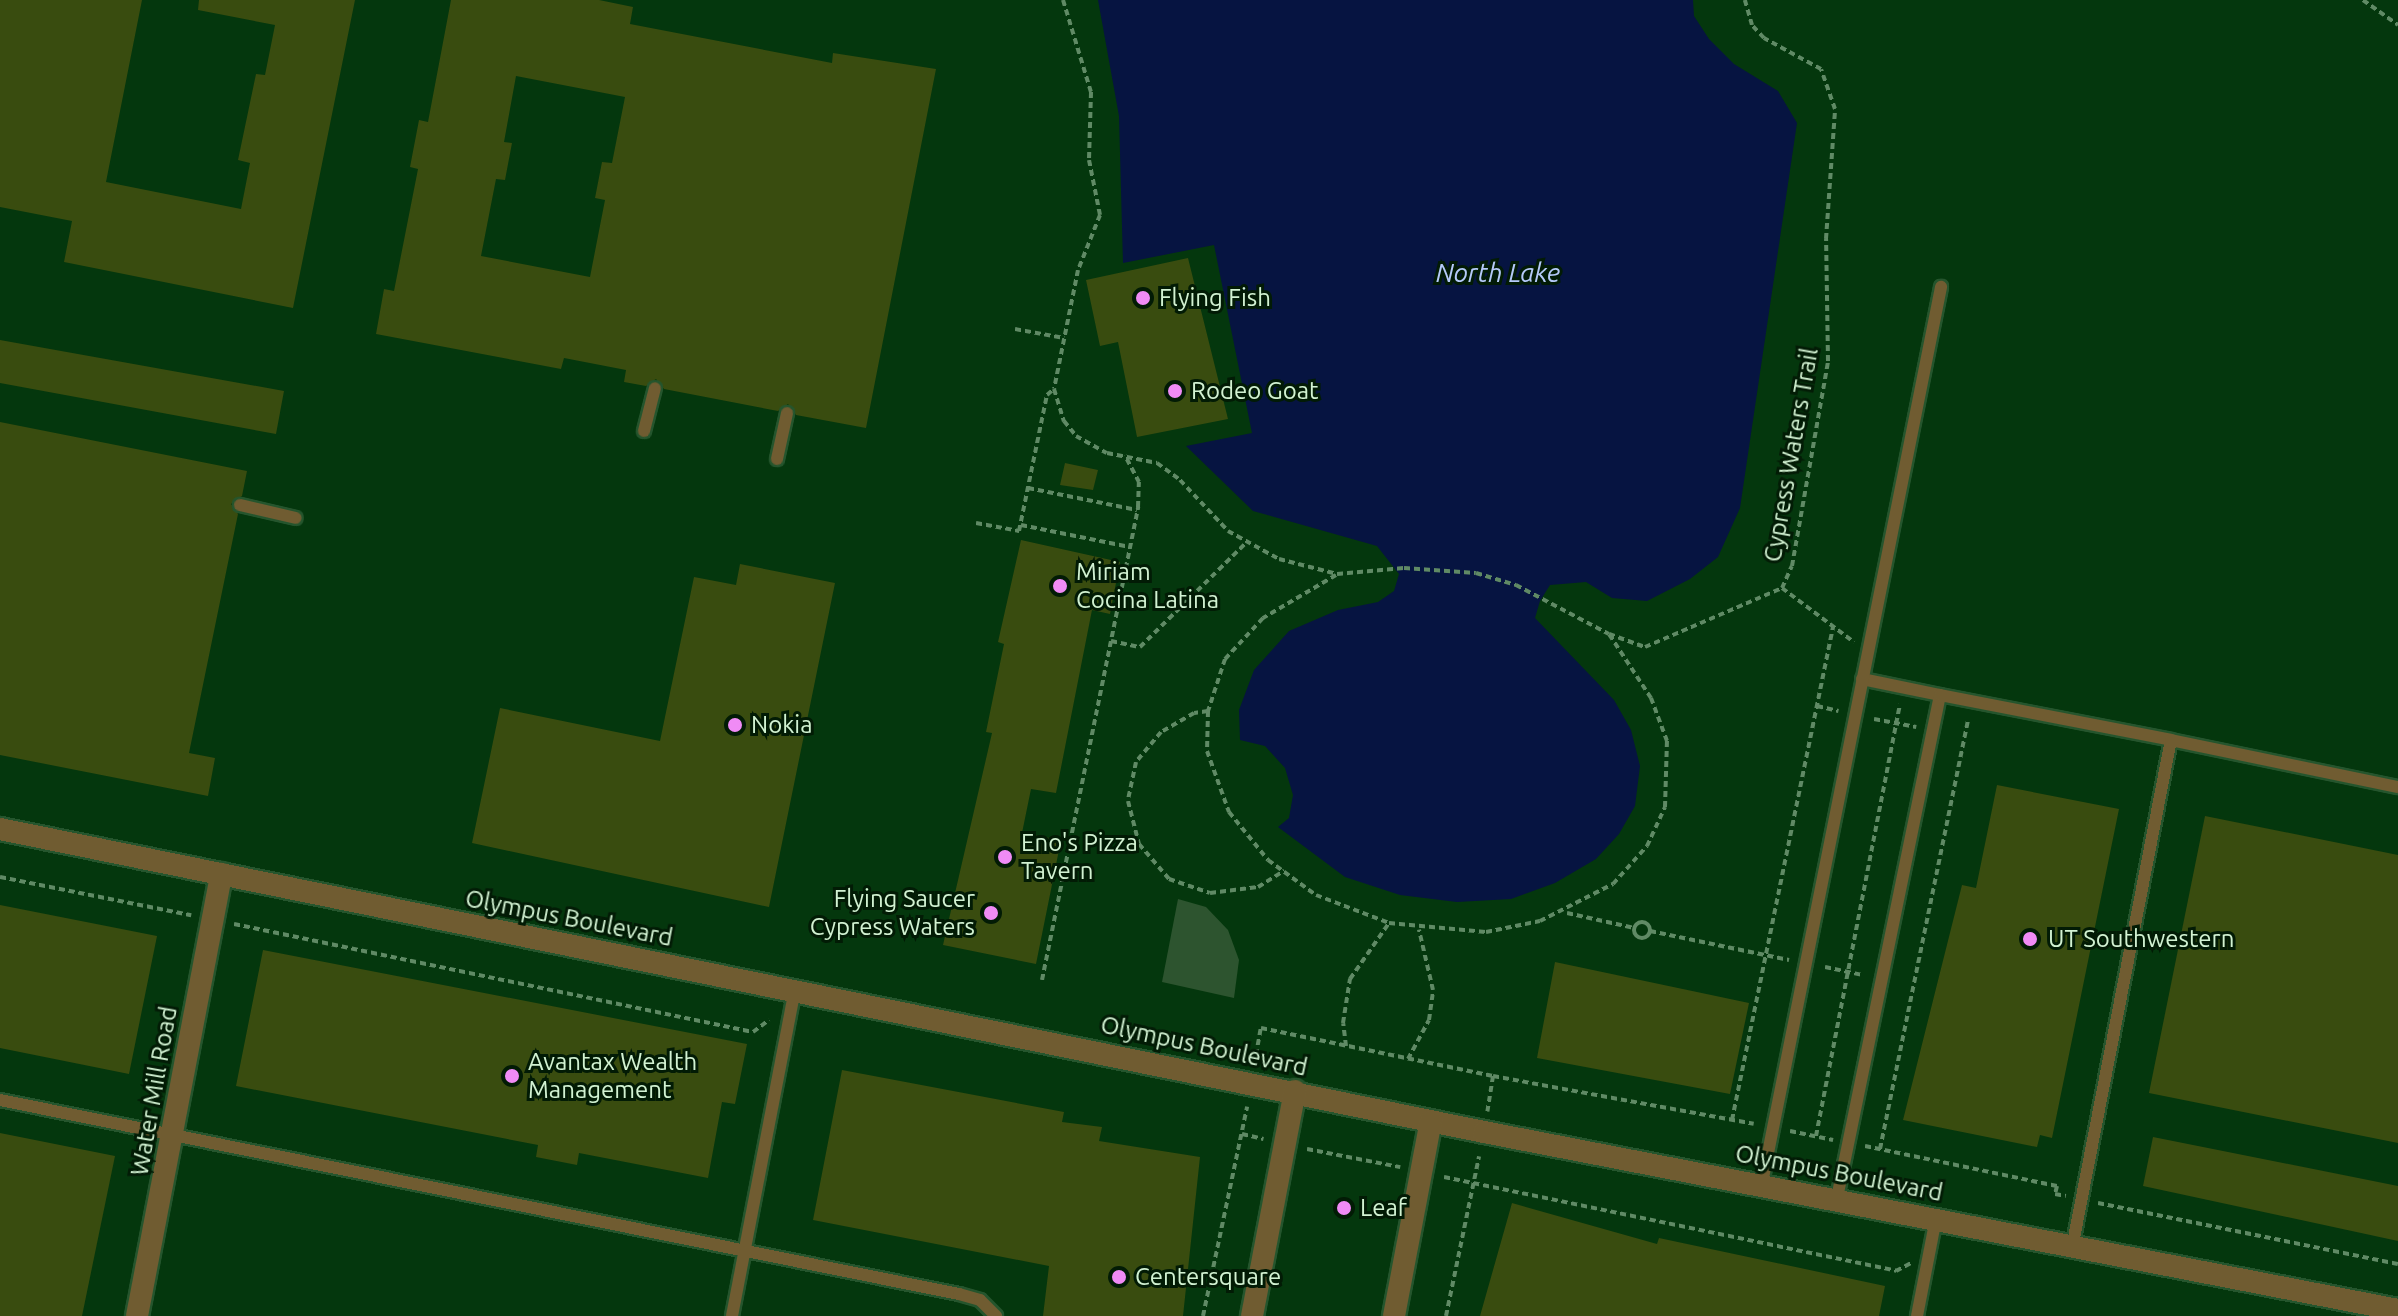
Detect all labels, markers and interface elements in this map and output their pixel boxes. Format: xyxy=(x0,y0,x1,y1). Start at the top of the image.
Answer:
water label: North Lake xyxy=(1436,257,1560,289)
place label: Flying Fish xyxy=(1159,284,1271,312)
marker: Flying Fish xyxy=(1134,289,1152,307)
street label: Cypress Waters Trail xyxy=(1758,346,1824,564)
place label: Rodeo Goat xyxy=(1191,377,1318,405)
marker: Rodeo Goat xyxy=(1166,382,1184,400)
place label: Miriam Cocina Latina xyxy=(1076,558,1219,614)
marker: Miriam Cocina Latina xyxy=(1051,577,1069,595)
place label: Nokia xyxy=(751,711,812,739)
marker: Nokia xyxy=(726,716,744,734)
place label: Eno's Pizza Tavern xyxy=(1021,829,1138,885)
marker: Eno's Pizza Tavern xyxy=(996,848,1014,866)
street label: Olympus Boulevard xyxy=(463,884,675,952)
place label: Flying Saucer Cypress Waters xyxy=(810,885,975,941)
marker: Flying Saucer Cypress Waters xyxy=(982,904,1000,922)
place label: UT Southwestern xyxy=(2048,925,2234,953)
marker: UT Southwestern xyxy=(2019,928,2041,950)
street label: Water Mill Road xyxy=(125,1004,183,1178)
street label: Olympus Boulevard xyxy=(1098,1010,1310,1082)
place label: Avantax Wealth Management xyxy=(528,1048,697,1104)
marker: Avantax Wealth Management xyxy=(503,1067,521,1085)
street label: Olympus Boulevard xyxy=(1733,1139,1945,1207)
place label: Leaf xyxy=(1360,1194,1407,1222)
marker: Leaf xyxy=(1335,1199,1353,1217)
place label: Centersquare xyxy=(1135,1263,1281,1291)
marker: Centersquare xyxy=(1110,1268,1128,1286)

